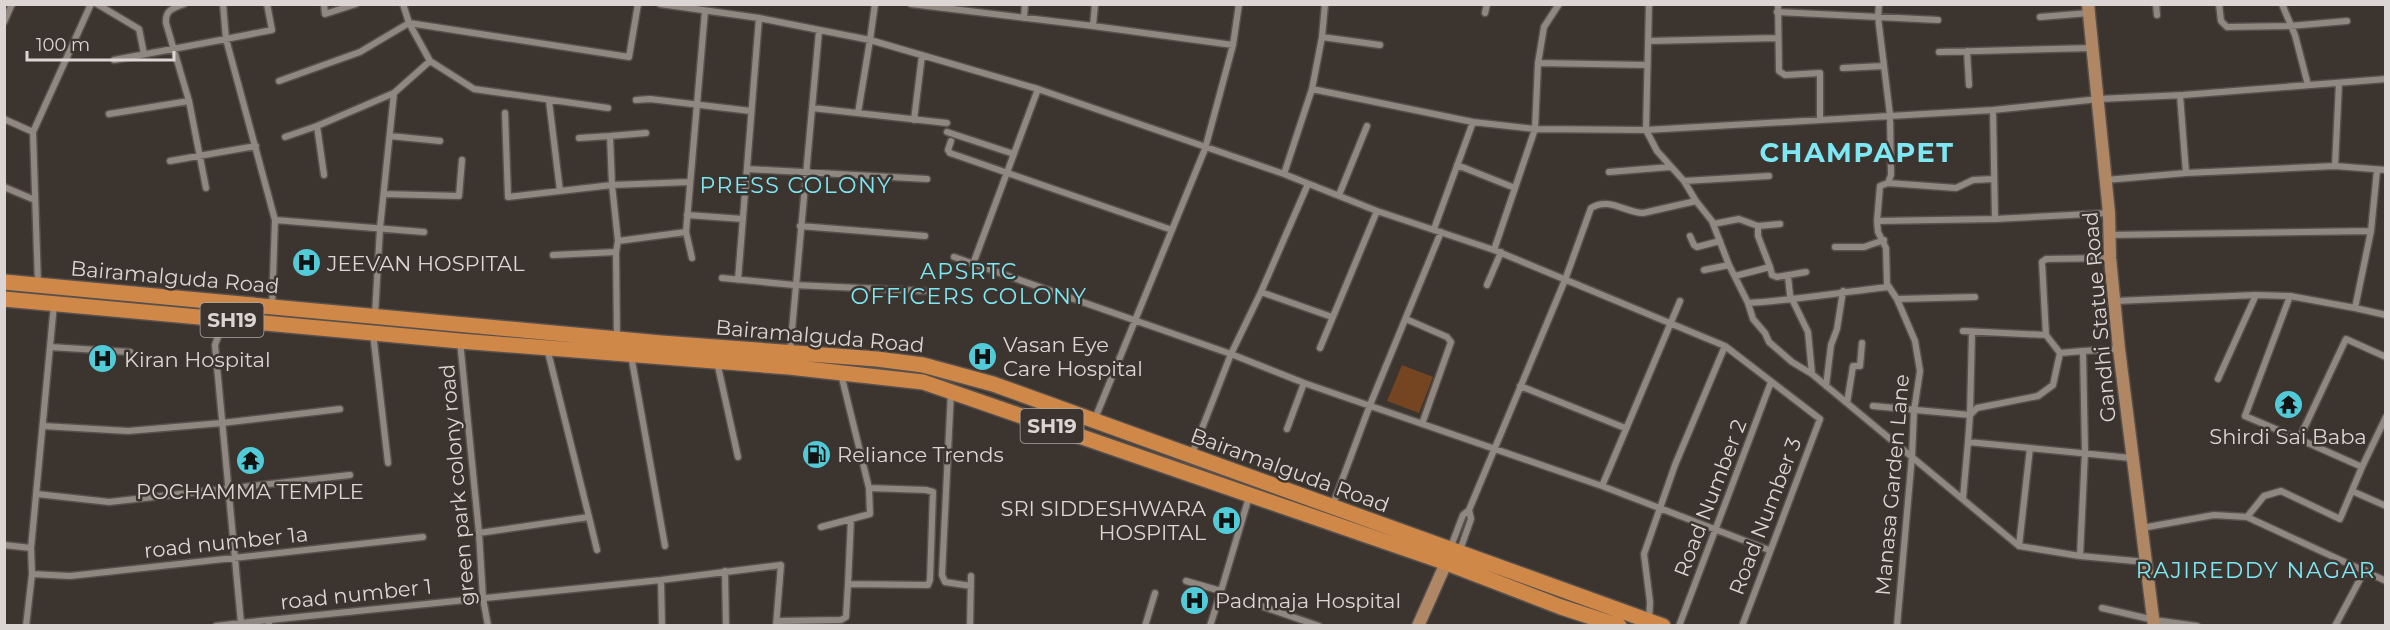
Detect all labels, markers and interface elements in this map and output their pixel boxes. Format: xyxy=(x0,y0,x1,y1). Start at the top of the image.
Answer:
scale bar xyxy=(27,24,174,62)
text: 100 m xyxy=(36,34,90,56)
district label: CHAMPAPET xyxy=(1760,136,1954,169)
district label: PRESS COLONY xyxy=(700,172,892,199)
street label: Gandhi Statue Road xyxy=(2077,211,2121,423)
hospital icon: JEEVAN HOSPITAL xyxy=(290,247,322,279)
place label: JEEVAN HOSPITAL xyxy=(326,251,525,276)
street label: Bairamalguda Road xyxy=(69,255,281,299)
district label: APSRTC OFFICERS COLONY xyxy=(851,258,1087,310)
road number: SH19 xyxy=(200,303,264,337)
street label: Bairamalguda Road xyxy=(714,314,926,358)
place label: Vasan Eye Care Hospital xyxy=(1003,332,1143,381)
hospital icon: Vasan Eye Care Hospital xyxy=(966,340,998,372)
hospital icon: Kiran Hospital xyxy=(87,343,119,375)
place label: Kiran Hospital xyxy=(124,347,271,372)
street label: green park colony road xyxy=(434,363,480,607)
street label: Manasa Garden Lane xyxy=(1870,373,1914,597)
temple icon: Shirdi Sai Baba xyxy=(2272,389,2304,421)
road number: SH19 xyxy=(1020,409,1084,443)
street label: Road Number 2 xyxy=(1668,416,1752,580)
street label: Bairamalguda Road xyxy=(1187,422,1393,518)
place label: Shirdi Sai Baba xyxy=(2209,424,2367,449)
street label: Road Number 3 xyxy=(1723,434,1807,598)
fuel station icon: Reliance Trends xyxy=(800,438,832,470)
place label: Reliance Trends xyxy=(837,442,1004,467)
temple icon: POCHAMMA TEMPLE xyxy=(234,444,266,476)
place label: POCHAMMA TEMPLE xyxy=(136,479,364,504)
place label: SRI SIDDESHWARA HOSPITAL xyxy=(1001,496,1207,545)
hospital icon: SRI SIDDESHWARA HOSPITAL xyxy=(1211,504,1243,536)
street label: road number 1a xyxy=(143,521,309,563)
district label: RAJIREDDY NAGAR xyxy=(2136,557,2376,584)
street label: road number 1 xyxy=(279,574,433,614)
hospital icon: Padmaja Hospital xyxy=(1178,584,1210,616)
place label: Padmaja Hospital xyxy=(1215,588,1401,613)

